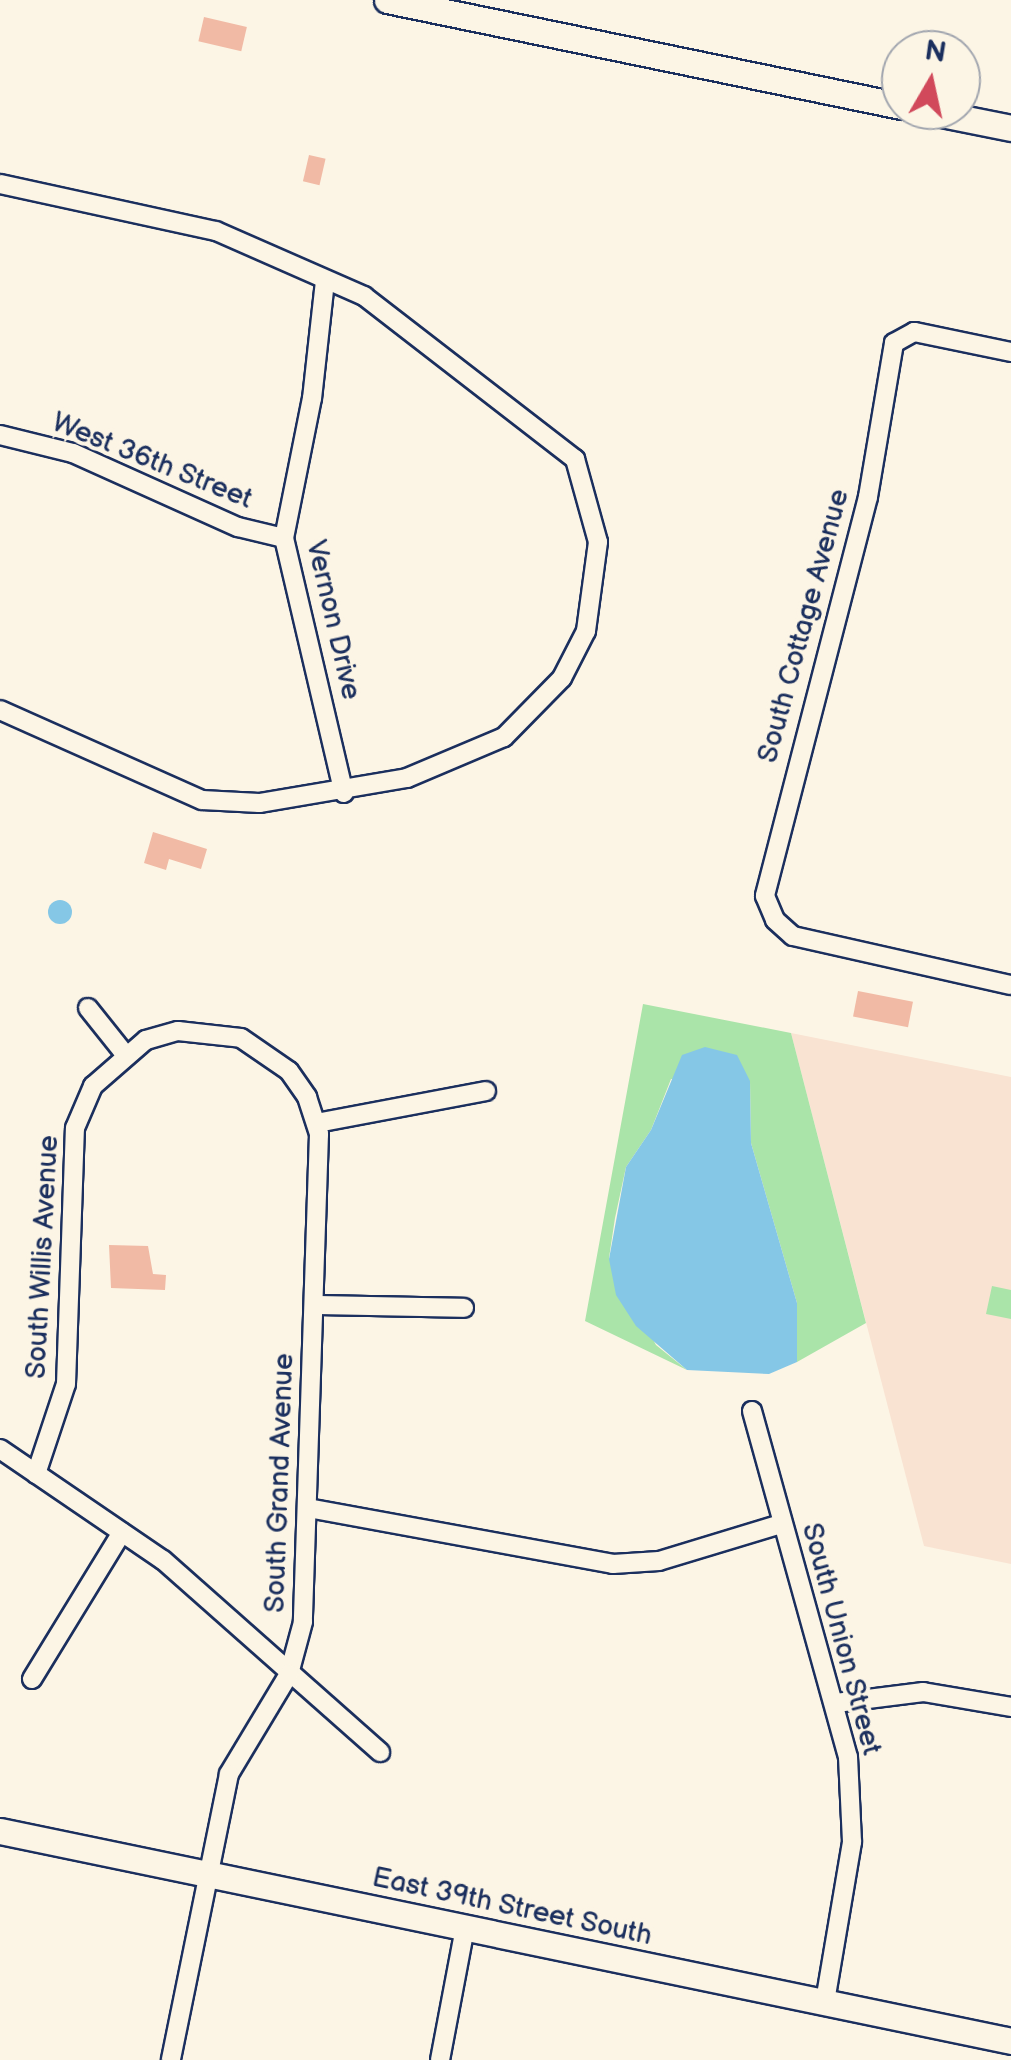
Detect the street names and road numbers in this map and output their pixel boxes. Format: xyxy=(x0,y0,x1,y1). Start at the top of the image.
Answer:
street label: West 36th Street xyxy=(47,405,257,517)
street label: South Cottage Avenue xyxy=(751,486,857,766)
street label: Vernon Drive xyxy=(298,537,368,703)
street label: South Willis Avenue xyxy=(20,1134,66,1380)
street label: South Grand Avenue xyxy=(259,1353,301,1613)
street label: South Union Street xyxy=(794,1519,888,1759)
street label: East 39th Street South xyxy=(369,1861,655,1953)

